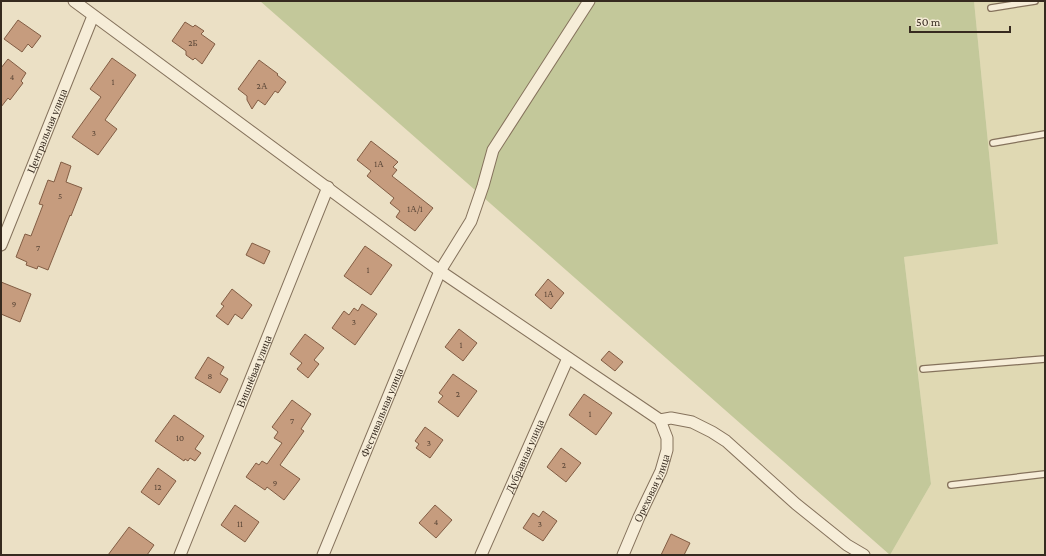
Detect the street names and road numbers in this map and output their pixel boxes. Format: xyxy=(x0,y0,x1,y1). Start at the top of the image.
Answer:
street label: Центральная улица xyxy=(25,87,69,175)
street label: Вишнёвая улица xyxy=(234,333,274,409)
street label: Фестивальная улица xyxy=(358,366,405,459)
street label: Дубравная улица xyxy=(503,417,546,495)
street label: Ореховая улица xyxy=(632,453,672,524)

